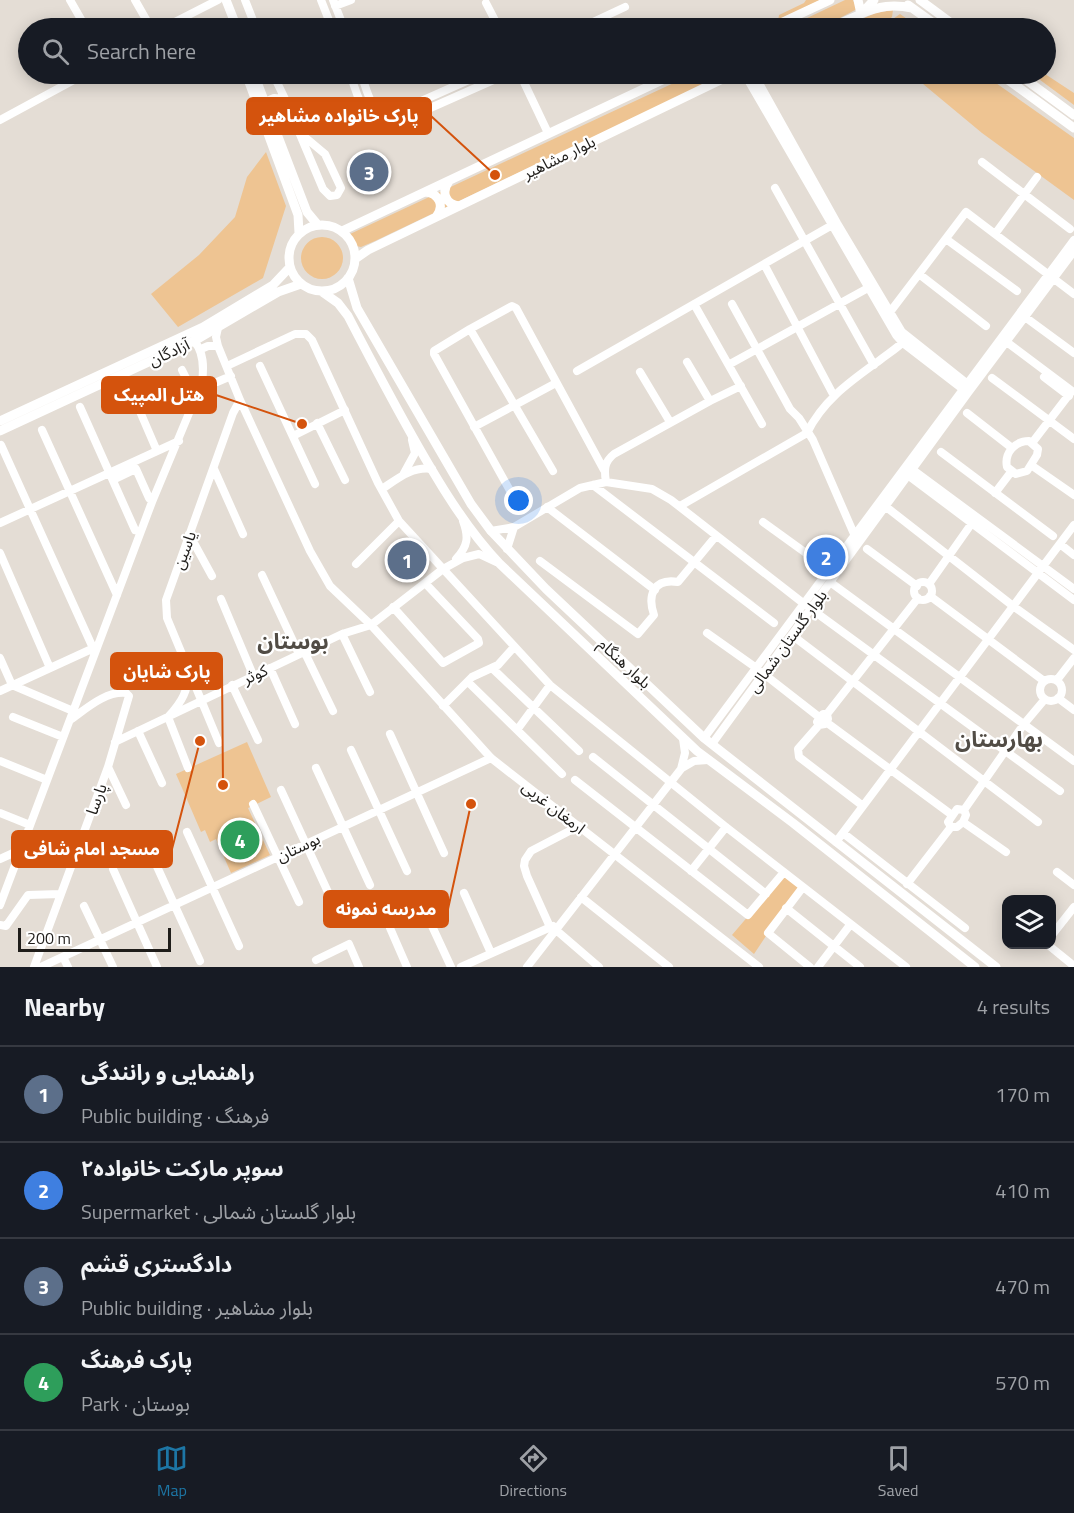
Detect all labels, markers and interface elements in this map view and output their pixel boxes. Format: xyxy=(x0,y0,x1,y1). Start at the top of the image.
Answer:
search box xyxy=(18,18,1056,84)
text: Search here xyxy=(87,34,196,68)
icon: search xyxy=(39,35,72,68)
callout: پارک خانواده مشاهیر xyxy=(247,98,431,134)
text: پارک خانواده مشاهیر xyxy=(258,102,419,129)
street label: بلوار مشاهیر xyxy=(518,129,599,185)
pin: 3 xyxy=(350,150,388,195)
street label: آزادگان xyxy=(144,332,195,372)
callout: هتل المپیک xyxy=(102,377,216,413)
text: هتل المپیک xyxy=(114,381,204,408)
your location xyxy=(504,486,533,515)
street label: یاسین xyxy=(166,527,202,573)
pin: 2 xyxy=(806,534,846,580)
pin: 1 xyxy=(388,538,426,582)
street label: بلوار گلستان شمالی xyxy=(741,584,833,698)
district label: بوستان xyxy=(257,624,329,658)
street label: بلوار هنگام xyxy=(592,632,657,695)
callout: پارک شایان xyxy=(111,653,222,689)
text: پارک شایان xyxy=(123,658,211,685)
street label: کوثر xyxy=(238,658,272,691)
district label: بهارستان xyxy=(955,722,1043,756)
street label: ارمغان غربی xyxy=(517,774,591,840)
street label: پارسا xyxy=(79,780,113,818)
pin: 4 xyxy=(220,818,260,862)
street label: بوستان xyxy=(272,826,324,868)
callout: مسجد امام شافی xyxy=(12,831,172,867)
text: مسجد امام شافی xyxy=(24,835,160,862)
callout: مدرسه نمونه xyxy=(324,891,448,927)
text: مدرسه نمونه xyxy=(336,895,436,922)
map controls xyxy=(1002,895,1056,949)
button: layers xyxy=(1002,895,1056,949)
scale bar xyxy=(18,925,171,952)
text: 200 m xyxy=(27,926,71,950)
text: Nearby xyxy=(24,987,105,1026)
text: 4 results xyxy=(977,991,1050,1022)
text: راهنمایی و رانندگی xyxy=(81,1055,255,1089)
text: 1 xyxy=(38,1079,49,1110)
text: 170 m xyxy=(995,1079,1050,1110)
text: Public building · فرهنگ xyxy=(81,1100,269,1131)
text: سوپر ماركت خانواده٢ xyxy=(81,1151,284,1185)
text: 2 xyxy=(38,1175,49,1206)
text: 410 m xyxy=(995,1175,1050,1206)
text: Supermarket · بلوار گلستان شمالی xyxy=(81,1196,356,1227)
text: دادگستری قشم xyxy=(81,1247,232,1281)
text: 3 xyxy=(38,1271,49,1302)
text: 470 m xyxy=(995,1271,1050,1302)
text: Public building · بلوار مشاهیر xyxy=(81,1292,313,1323)
text: پارک فرهنگ xyxy=(81,1343,192,1377)
text: 4 xyxy=(38,1367,49,1398)
text: 570 m xyxy=(995,1367,1050,1398)
text: Park · بوستان xyxy=(81,1388,190,1419)
tab: Map xyxy=(155,1442,188,1502)
tab: Directions xyxy=(499,1442,567,1502)
tab: Saved xyxy=(878,1442,919,1502)

